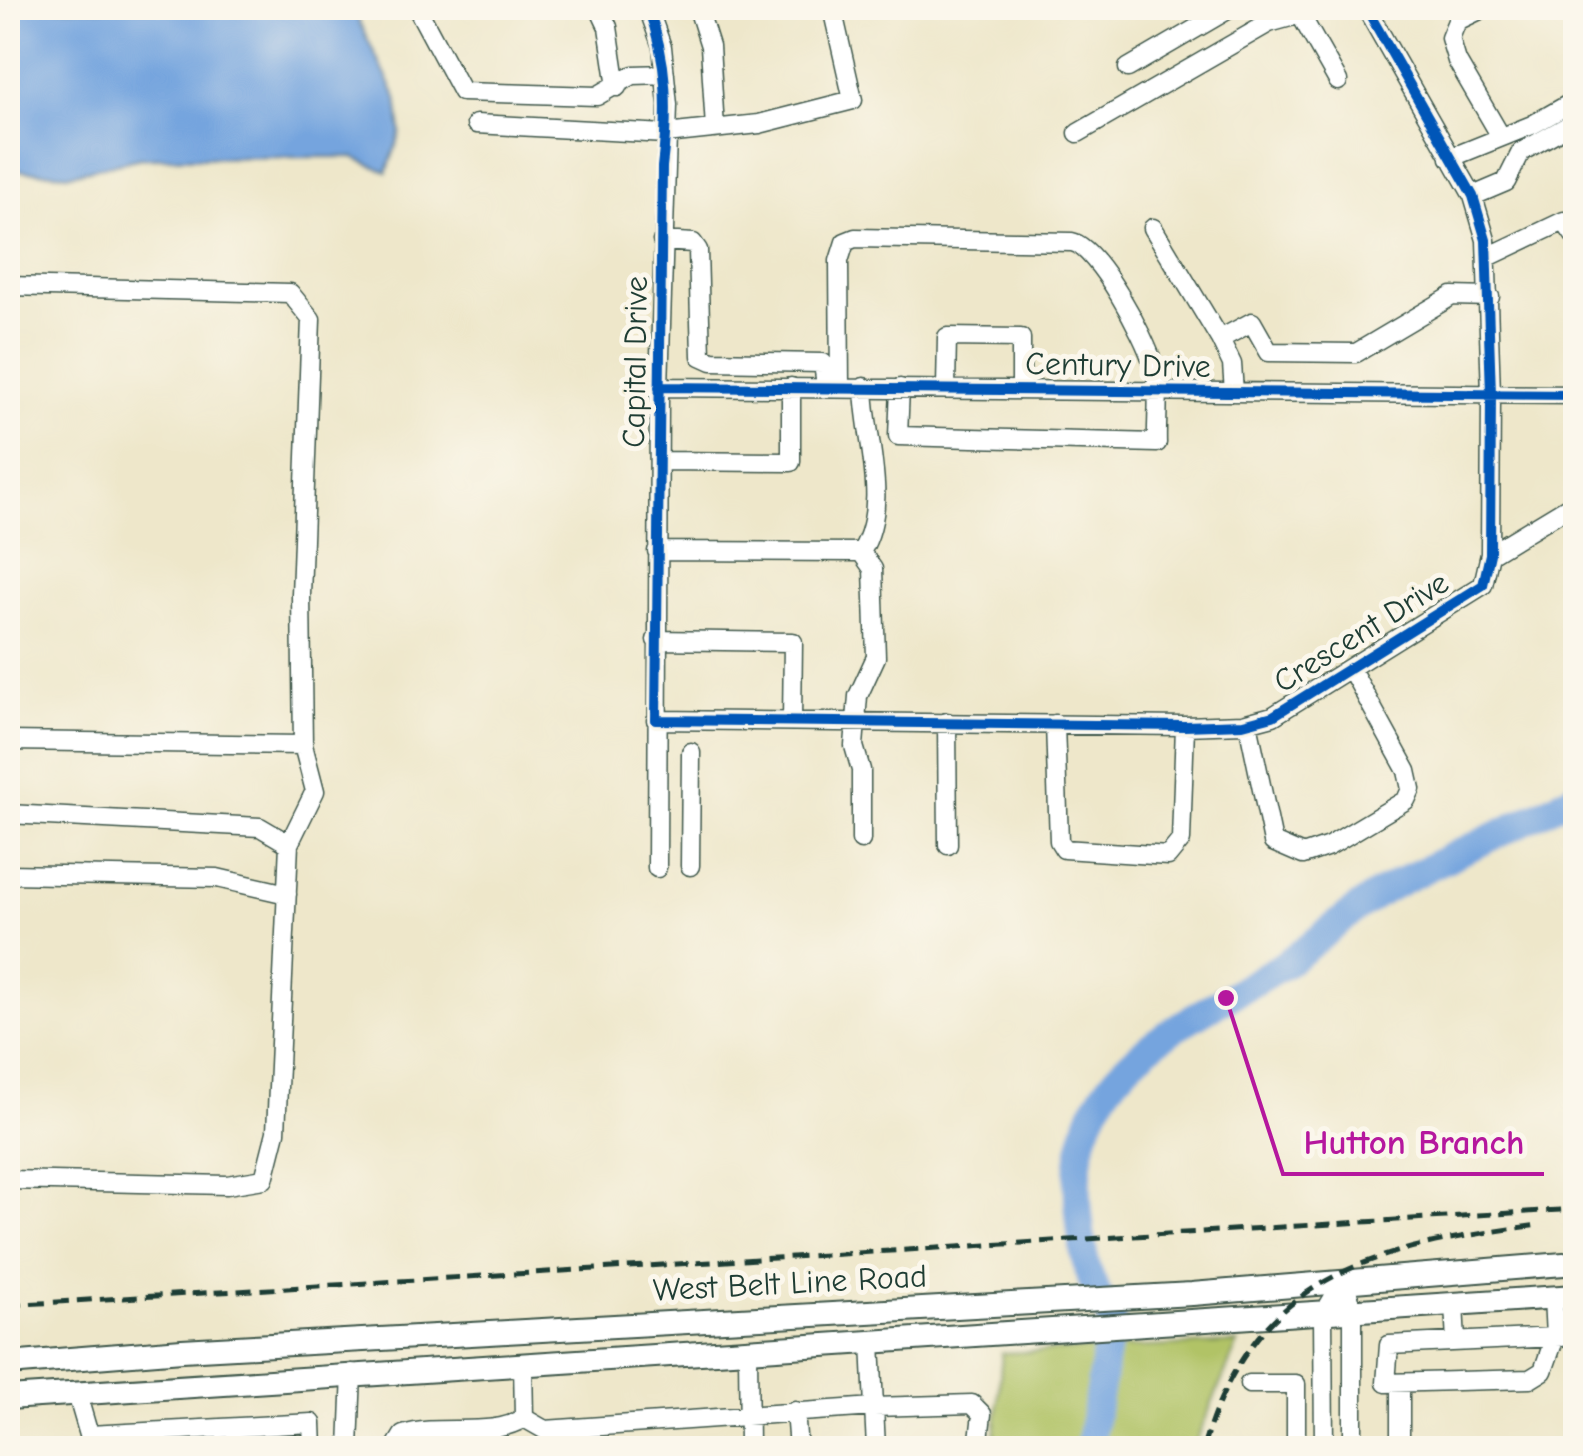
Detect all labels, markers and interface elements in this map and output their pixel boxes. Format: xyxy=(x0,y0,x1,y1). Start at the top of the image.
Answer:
street label: Capital Drive xyxy=(615,276,655,448)
street label: Century Drive xyxy=(1025,345,1211,385)
street label: Crescent Drive xyxy=(1267,564,1455,700)
callout: Hutton Branch xyxy=(1283,1109,1544,1174)
text: Hutton Branch xyxy=(1304,1122,1524,1163)
street label: West Belt Line Road xyxy=(652,1257,928,1309)

